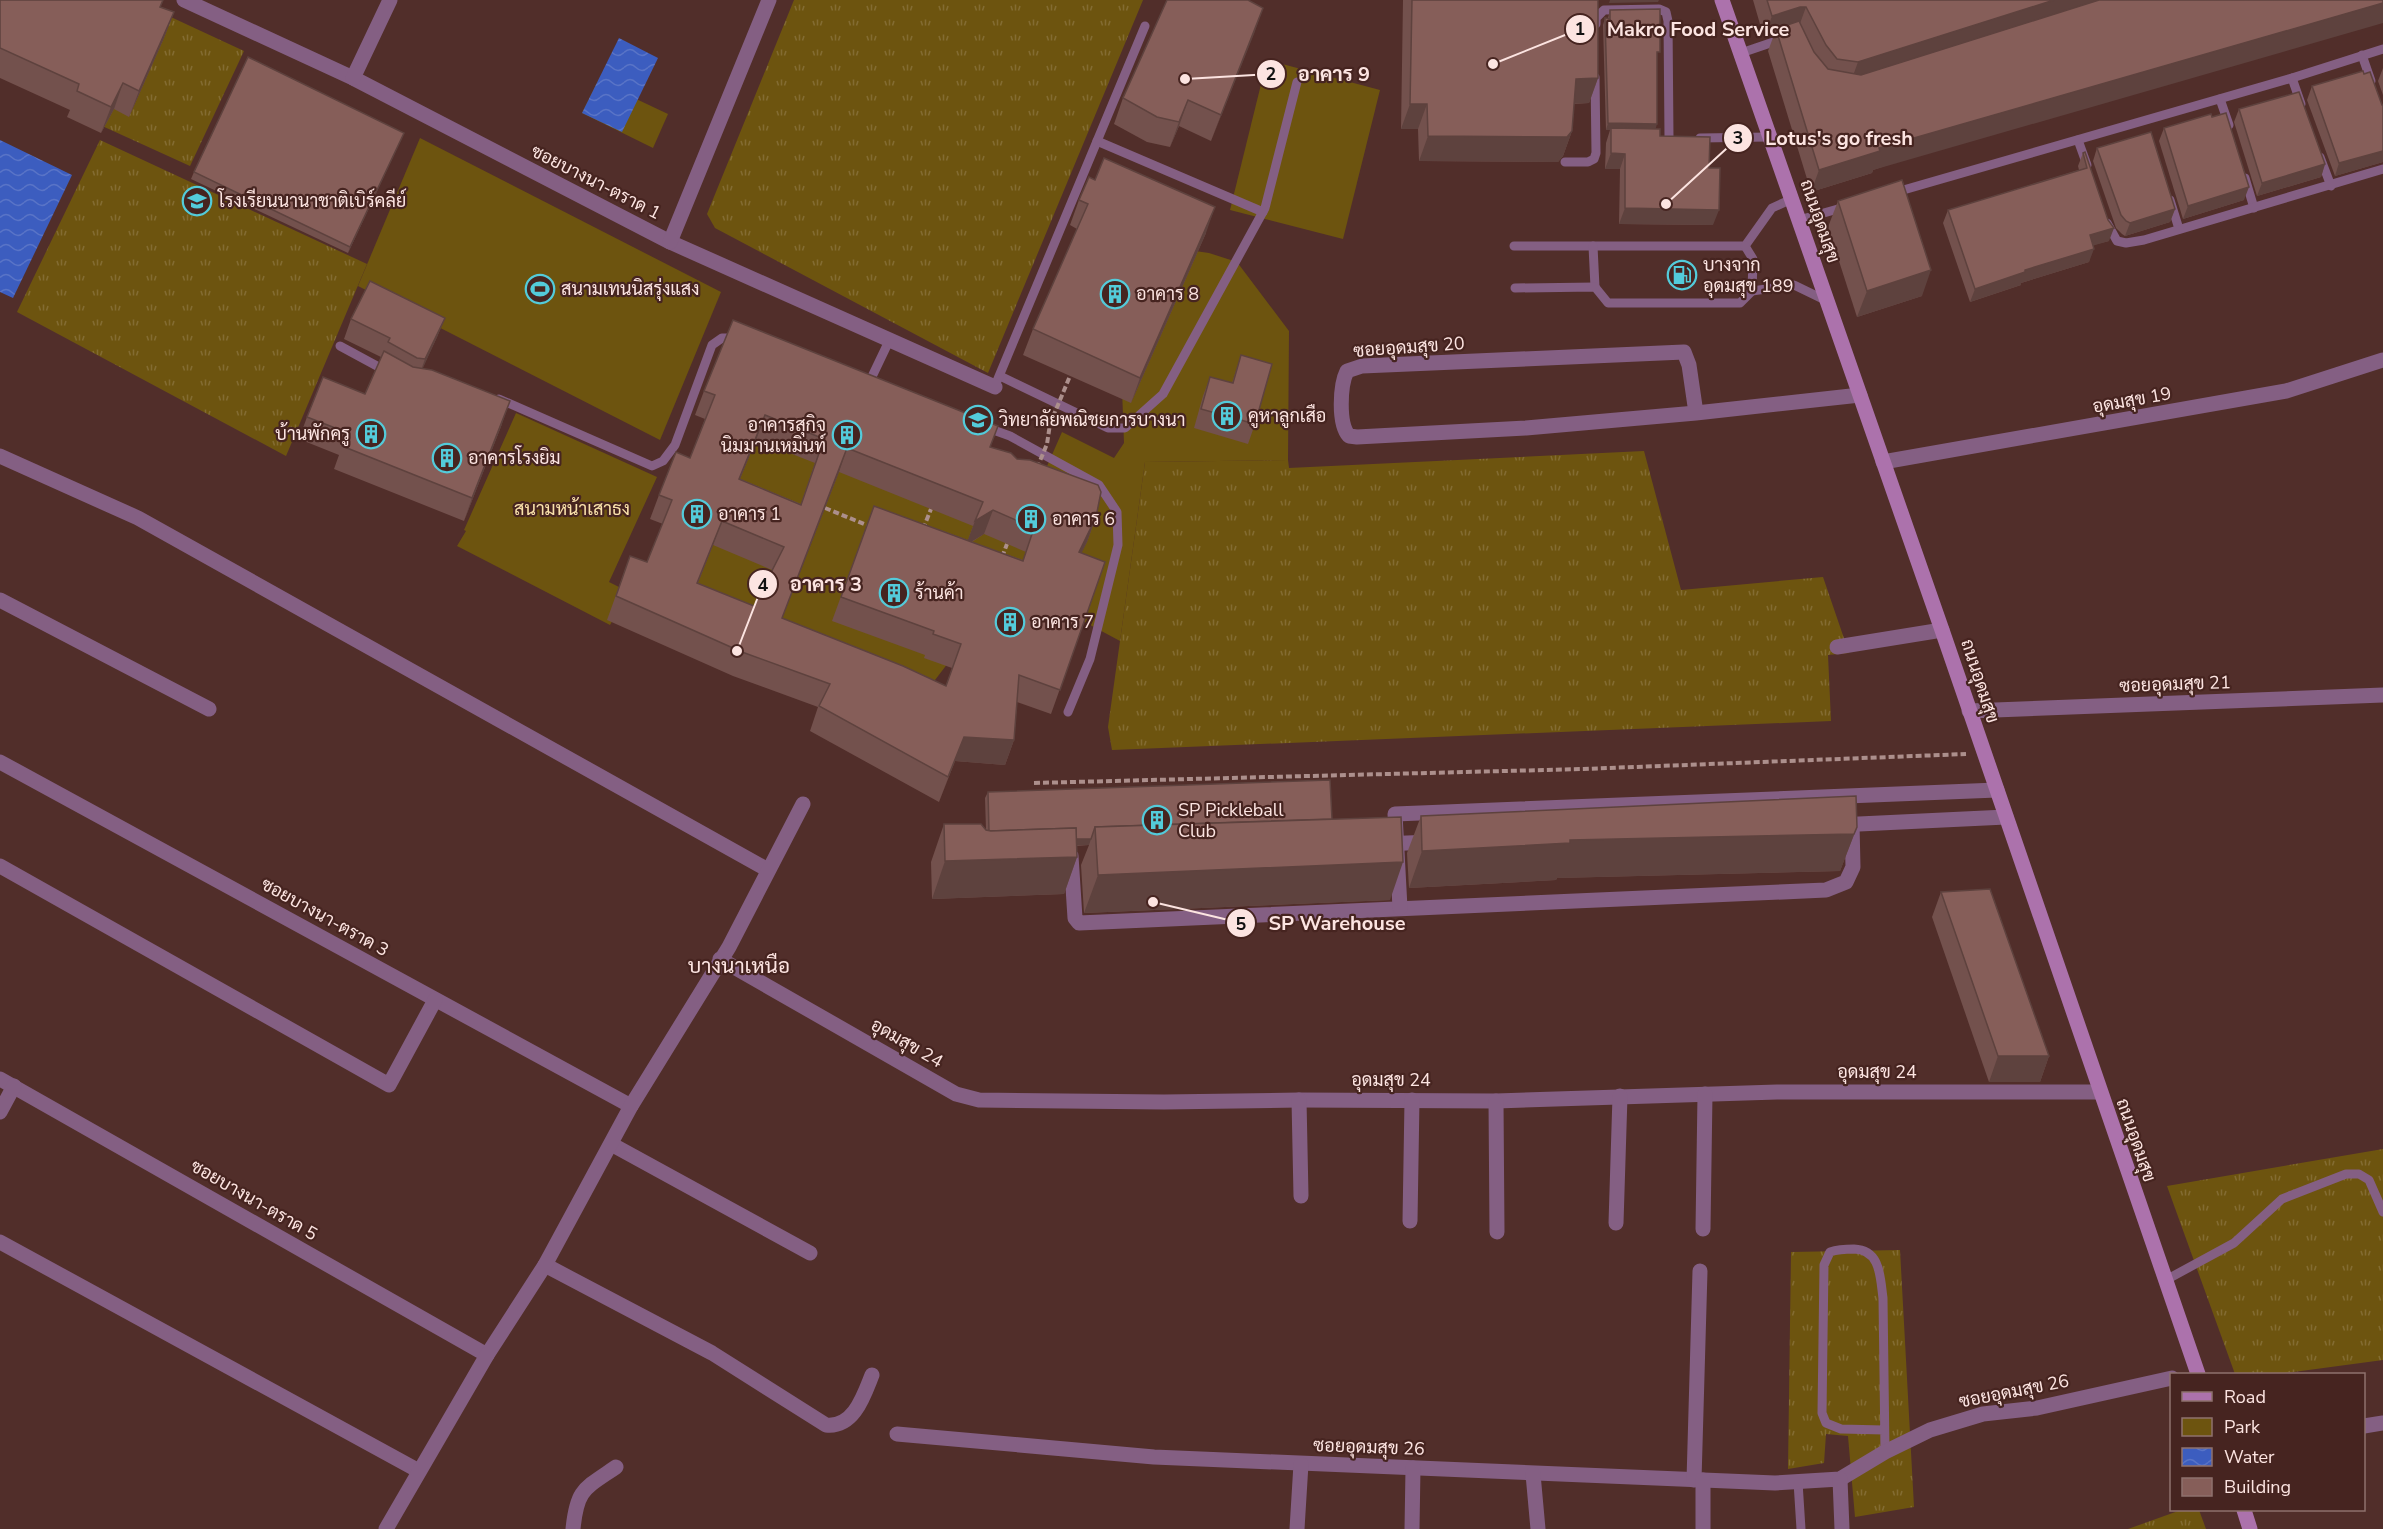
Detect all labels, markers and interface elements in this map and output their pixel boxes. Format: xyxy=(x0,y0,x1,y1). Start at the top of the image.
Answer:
callout: Makro Food Service xyxy=(1565,10,1802,48)
text: Makro Food Service xyxy=(1607,16,1789,43)
text: 1 xyxy=(1575,17,1585,41)
callout: อาคาร 9 xyxy=(1256,55,1382,93)
text: อาคาร 9 xyxy=(1298,61,1370,88)
text: 2 xyxy=(1266,62,1276,86)
callout: Lotus's go fresh xyxy=(1723,119,1925,157)
text: Lotus's go fresh xyxy=(1765,125,1913,152)
text: 3 xyxy=(1733,126,1743,150)
street label: ซอยบางนา-ตราด 1 xyxy=(527,139,665,225)
street label: ถนนอุดมสุข xyxy=(1795,176,1845,266)
school or university icon: โรงเรียนนานาชาติเบิร์คลีย์ xyxy=(181,185,213,217)
place label: โรงเรียนนานาชาติเบิร์คลีย์ xyxy=(217,188,406,213)
place label: บางจาก อุดมสุข 189 xyxy=(1703,253,1793,298)
fuel station icon: บางจาก อุดมสุข 189 xyxy=(1666,259,1698,291)
sports icon: สนามเทนนิสรุ่งแสง xyxy=(524,273,556,305)
place label: สนามเทนนิสรุ่งแสง xyxy=(561,277,699,301)
building icon: อาคาร 8 xyxy=(1099,278,1131,310)
place label: อาคาร 8 xyxy=(1136,282,1199,306)
street label: ซอยอุดมสุข 20 xyxy=(1353,331,1465,363)
street label: อุดมสุข 19 xyxy=(2091,381,2173,419)
building icon: คูหาลูกเสือ xyxy=(1211,400,1243,432)
school or university icon: วิทยาลัยพณิชยการบางนา xyxy=(962,404,994,436)
place label: คูหาลูกเสือ xyxy=(1248,404,1326,429)
place label: วิทยาลัยพณิชยการบางนา xyxy=(998,408,1185,432)
place label: อาคารสุกิจ นิมมานเหมินท์ xyxy=(721,413,826,458)
building icon: บ้านพักครู xyxy=(355,418,387,450)
building icon: อาคารสุกิจ นิมมานเหมินท์ xyxy=(831,419,863,451)
place label: บ้านพักครู xyxy=(275,422,350,447)
building icon: อาคารโรงยิม xyxy=(431,442,463,474)
place label: อาคารโรงยิม xyxy=(468,445,561,470)
park label: สนามหน้าเสาธง xyxy=(514,497,630,521)
building icon: อาคาร 1 xyxy=(681,498,713,530)
place label: อาคาร 1 xyxy=(718,502,781,526)
building icon: อาคาร 6 xyxy=(1015,503,1047,535)
place label: อาคาร 6 xyxy=(1052,507,1115,531)
callout: อาคาร 3 xyxy=(748,565,875,603)
text: อาคาร 3 xyxy=(790,571,862,598)
text: 4 xyxy=(758,573,769,597)
building icon: ร้านค้า xyxy=(878,577,910,609)
place label: ร้านค้า xyxy=(915,581,964,605)
building icon: อาคาร 7 xyxy=(994,606,1026,638)
place label: อาคาร 7 xyxy=(1031,610,1094,634)
street label: ถนนอุดมสุข xyxy=(1955,636,2005,726)
street label: ซอยอุดมสุข 21 xyxy=(2119,670,2231,698)
place label: SP Pickleball Club xyxy=(1178,798,1284,843)
building icon: SP Pickleball Club xyxy=(1141,804,1173,836)
street label: ซอยบางนา-ตราด 3 xyxy=(257,872,393,962)
callout: SP Warehouse xyxy=(1226,904,1417,942)
text: SP Warehouse xyxy=(1269,910,1406,937)
text: 5 xyxy=(1236,912,1247,936)
district label: บางนาเหนือ xyxy=(688,952,790,980)
street label: อุดมสุข 24 xyxy=(867,1013,948,1073)
street label: อุดมสุข 24 xyxy=(1837,1060,1917,1084)
street label: อุดมสุข 24 xyxy=(1351,1068,1431,1092)
street label: ถนนอุดมสุข xyxy=(2111,1095,2161,1185)
street label: ซอยบางนา-ตราด 5 xyxy=(186,1154,322,1246)
street label: ซอยอุดมสุข 26 xyxy=(1957,1369,2071,1413)
legend xyxy=(2170,1373,2365,1511)
text: Road xyxy=(2224,1385,2266,1409)
text: Park xyxy=(2224,1415,2261,1439)
street label: ซอยอุดมสุข 26 xyxy=(1313,1433,1425,1461)
text: Water xyxy=(2224,1445,2275,1469)
text: Building xyxy=(2224,1475,2291,1499)

